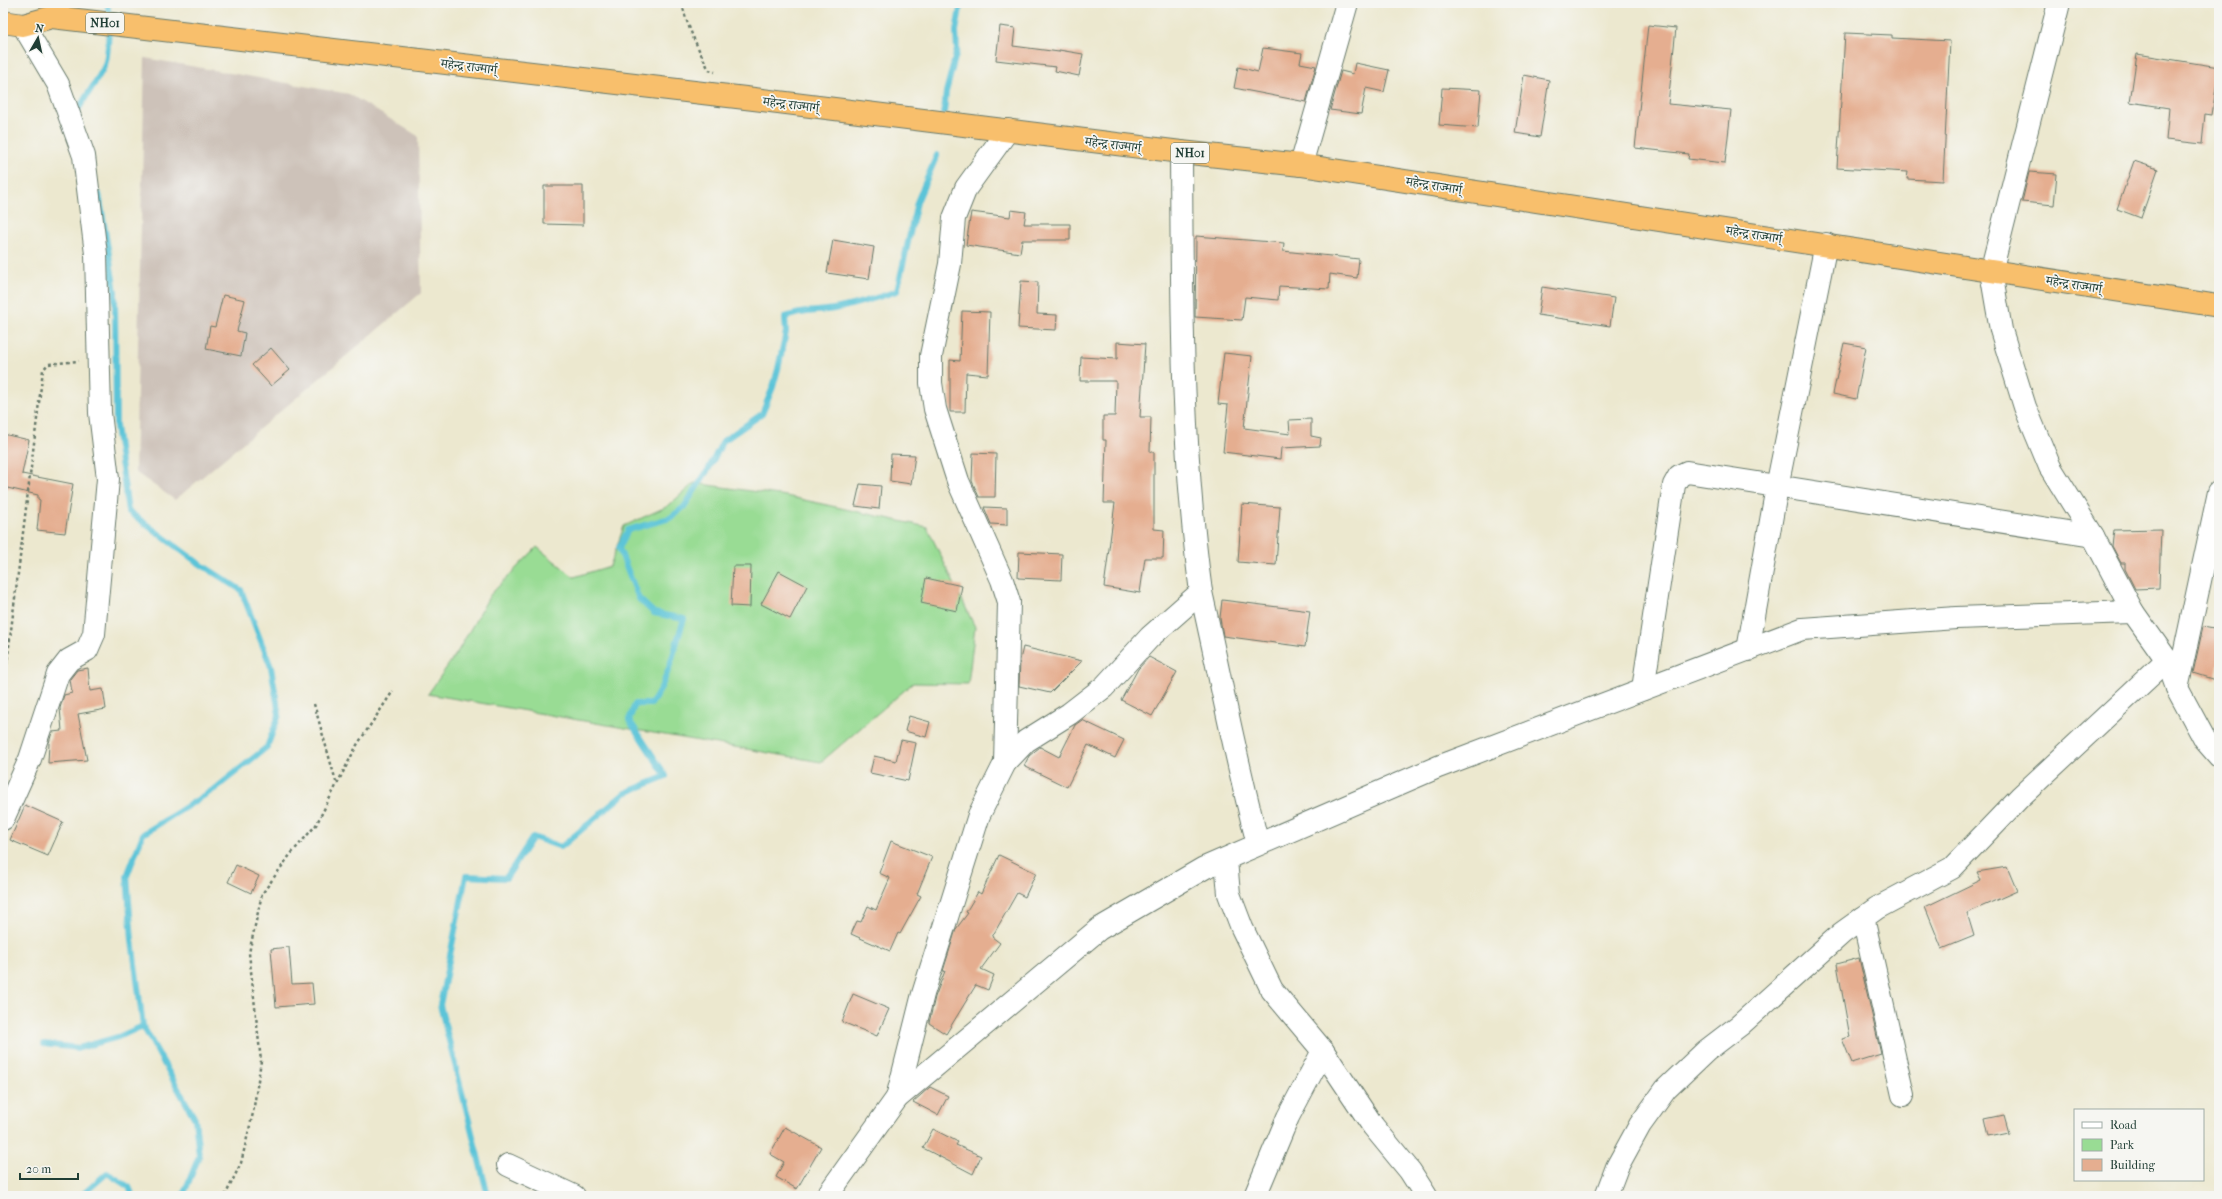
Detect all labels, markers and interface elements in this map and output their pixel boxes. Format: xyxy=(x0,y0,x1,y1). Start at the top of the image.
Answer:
road number: NH01 xyxy=(86,13,124,33)
north arrow xyxy=(18,18,58,58)
text: N xyxy=(34,22,45,36)
street label: महेन्द्र राज्मार्ग् xyxy=(439,55,500,79)
street label: महेन्द्र राज्मार्ग् xyxy=(761,93,822,117)
street label: महेन्द्र राज्मार्ग् xyxy=(1083,133,1144,157)
road number: NH01 xyxy=(1171,143,1209,163)
street label: महेन्द्र राज्मार्ग् xyxy=(1404,173,1465,199)
street label: महेन्द्र राज्मार्ग् xyxy=(1724,222,1785,248)
street label: महेन्द्र राज्मार्ग् xyxy=(2044,272,2105,298)
legend xyxy=(2074,1109,2204,1181)
text: Road xyxy=(2110,1118,2137,1132)
text: Park xyxy=(2110,1138,2135,1152)
scale bar xyxy=(20,1155,78,1181)
text: Building xyxy=(2110,1158,2155,1172)
text: 20 m xyxy=(26,1162,51,1176)

